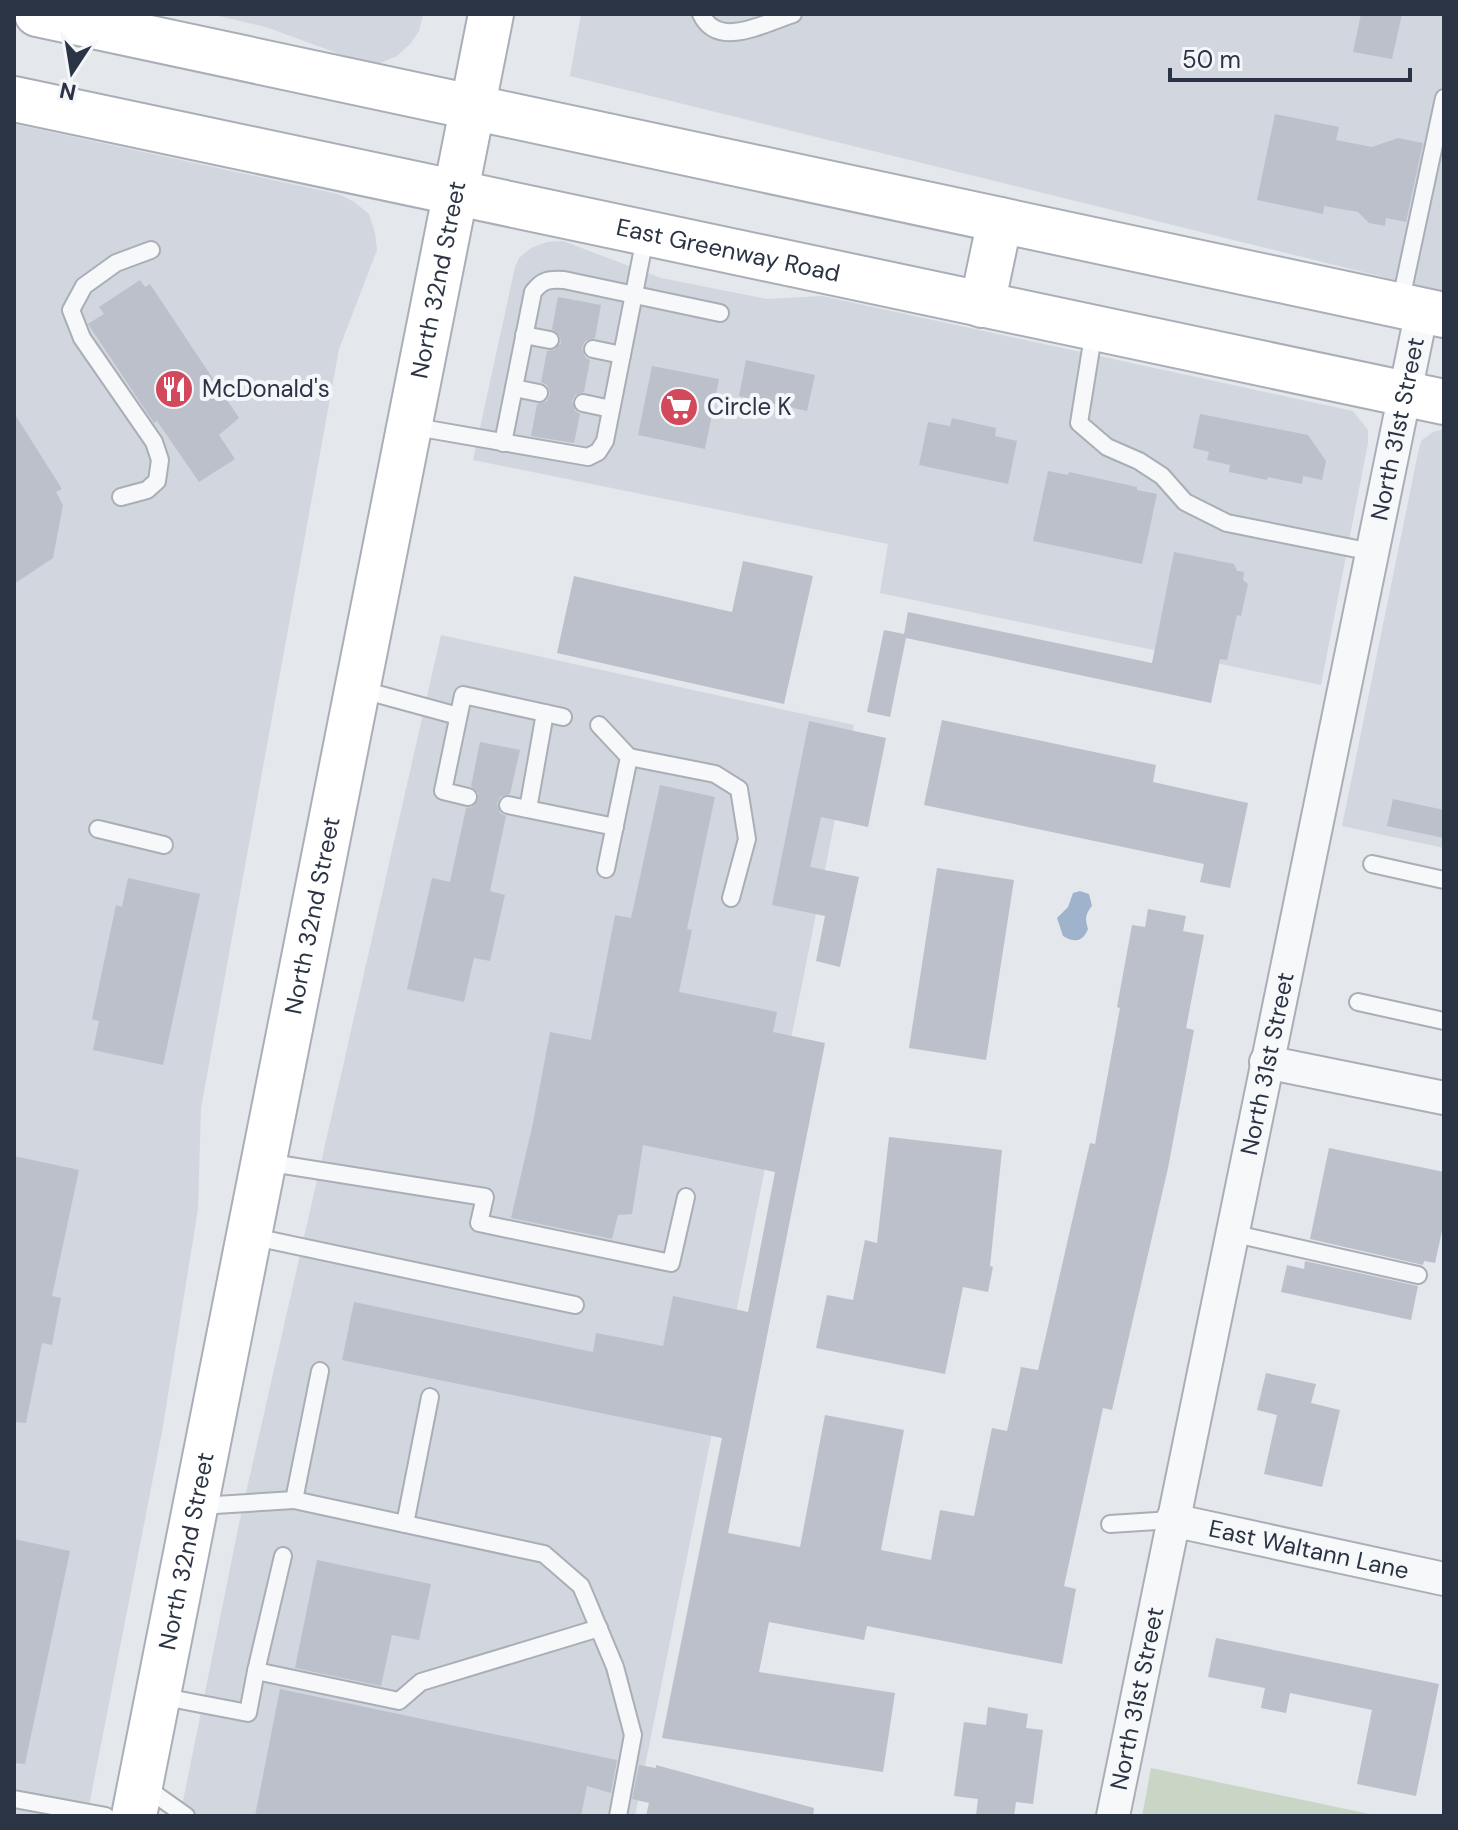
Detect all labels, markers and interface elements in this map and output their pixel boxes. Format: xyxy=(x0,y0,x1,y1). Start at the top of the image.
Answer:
north arrow xyxy=(32,32,112,112)
scale bar xyxy=(1170,32,1410,82)
text: 50 m xyxy=(1182,44,1241,75)
text: N xyxy=(57,75,79,107)
street label: North 32nd Street xyxy=(403,178,473,381)
street label: East Greenway Road xyxy=(614,211,843,289)
street label: North 31st Street xyxy=(1363,335,1431,523)
restaurant icon: McDonald's xyxy=(153,368,195,410)
place label: McDonald's xyxy=(202,373,330,404)
supermarket icon: Circle K xyxy=(658,386,700,428)
place label: Circle K xyxy=(707,391,792,422)
street label: North 32nd Street xyxy=(277,814,347,1017)
street label: North 31st Street xyxy=(1233,969,1301,1158)
street label: North 32nd Street xyxy=(151,1450,221,1652)
street label: East Waltann Lane xyxy=(1206,1512,1412,1586)
street label: North 31st Street xyxy=(1103,1604,1171,1793)

